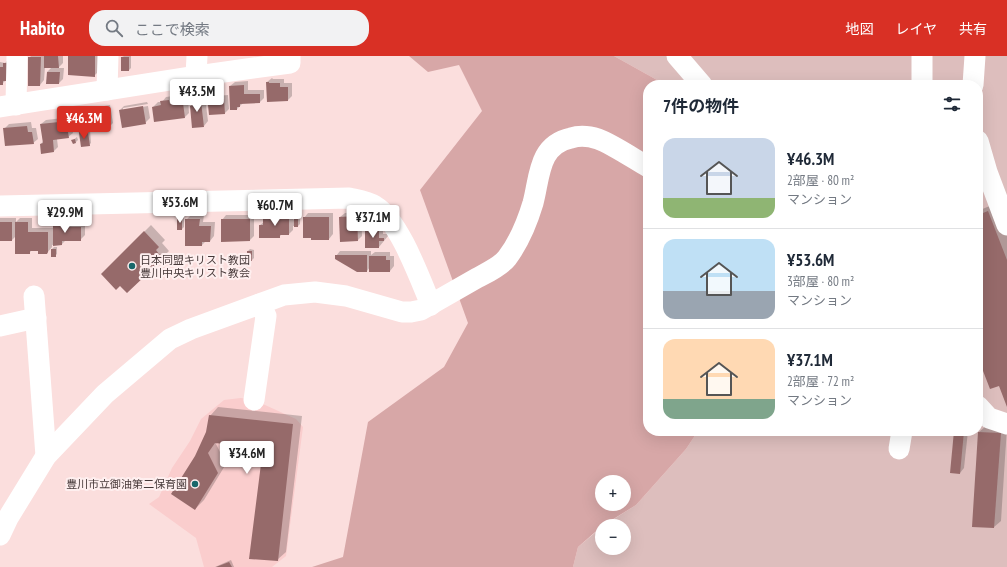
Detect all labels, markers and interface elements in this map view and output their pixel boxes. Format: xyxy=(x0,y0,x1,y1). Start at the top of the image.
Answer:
search box xyxy=(89,10,369,46)
text: Habito xyxy=(20,16,65,40)
icon: search xyxy=(103,17,125,39)
text: ここで検索 xyxy=(135,20,210,39)
text: 地図 xyxy=(845,20,873,38)
text: レイヤ xyxy=(895,20,937,38)
text: 共有 xyxy=(959,20,987,38)
pin: ¥43.5M xyxy=(164,79,230,113)
text: ¥43.5M xyxy=(179,83,215,100)
icon: filters xyxy=(941,93,963,115)
text: 7件の物件 xyxy=(663,95,739,117)
pin: ¥46.3M xyxy=(51,106,117,140)
text: ¥46.3M xyxy=(66,110,102,127)
text: ¥46.3M xyxy=(787,148,834,170)
icon: home xyxy=(695,154,743,202)
text: 2部屋 · 80 m² xyxy=(787,172,854,189)
pin: ¥53.6M xyxy=(147,190,213,224)
text: マンション xyxy=(787,191,852,208)
pin: ¥60.7M xyxy=(242,193,308,227)
text: ¥53.6M xyxy=(162,194,198,211)
text: ¥60.7M xyxy=(257,197,293,214)
pin: ¥29.9M xyxy=(32,200,98,234)
text: ¥29.9M xyxy=(47,204,83,221)
pin: ¥37.1M xyxy=(340,205,406,239)
text: ¥37.1M xyxy=(356,209,390,226)
text: ¥53.6M xyxy=(787,249,834,271)
place label: 日本同盟キリスト教団 豊川中央キリスト教会 xyxy=(140,253,250,280)
icon: home xyxy=(695,255,743,303)
marker: 日本同盟キリスト教団 豊川中央キリスト教会 xyxy=(127,261,137,271)
text: 3部屋 · 80 m² xyxy=(787,273,854,290)
text: マンション xyxy=(787,292,852,309)
text: ¥37.1M xyxy=(787,349,833,371)
icon: home xyxy=(695,355,743,403)
text: 2部屋 · 72 m² xyxy=(787,373,854,390)
text: マンション xyxy=(787,392,852,409)
pin: ¥34.6M xyxy=(214,441,280,475)
text: ¥34.6M xyxy=(229,445,265,462)
map controls xyxy=(595,475,631,555)
button: + xyxy=(595,475,631,511)
place label: 豊川市立御油第二保育園 xyxy=(66,477,187,491)
marker: 豊川市立御油第二保育園 xyxy=(190,479,200,489)
button: − xyxy=(595,519,631,555)

